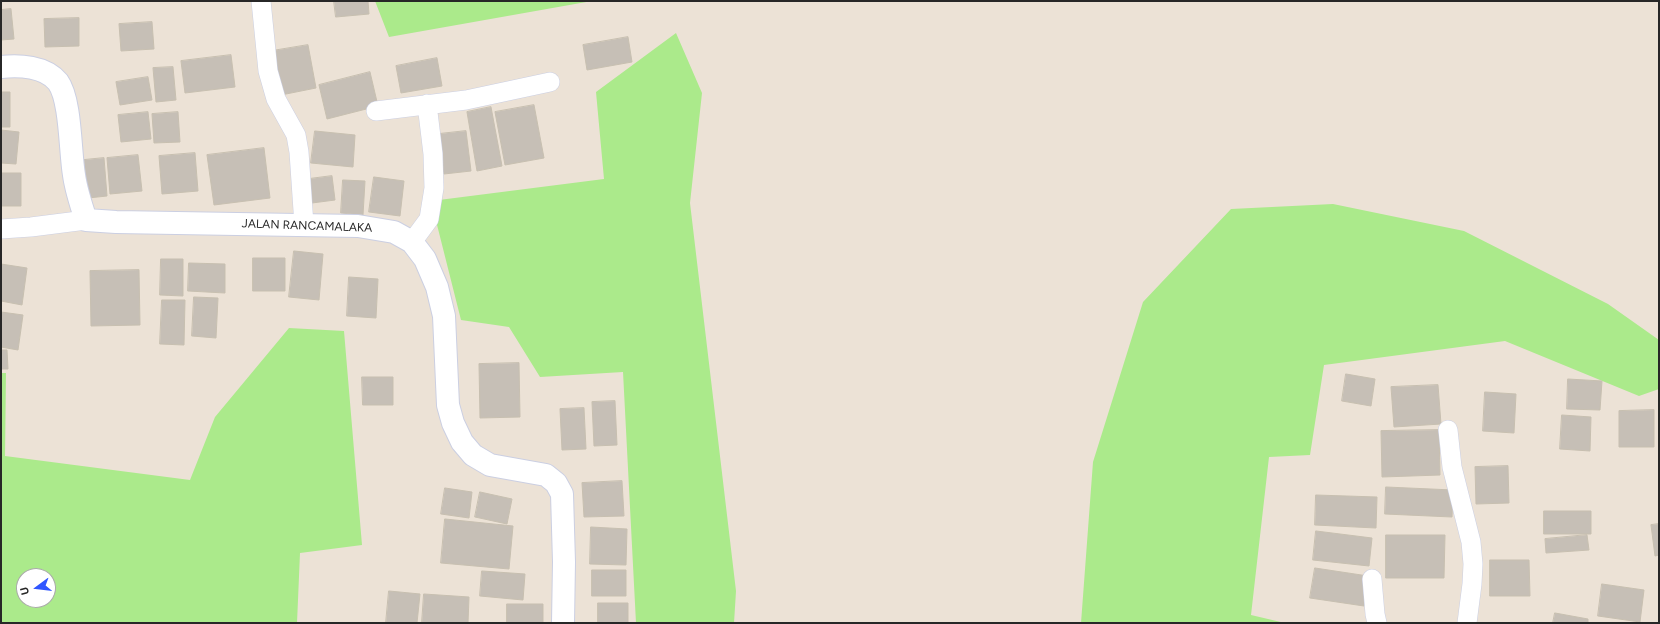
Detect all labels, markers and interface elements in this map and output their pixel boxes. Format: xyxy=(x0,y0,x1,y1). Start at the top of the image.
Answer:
street label: JALAN RANCAMALAKA xyxy=(241,217,373,235)
north arrow xyxy=(16,568,56,608)
text: U xyxy=(18,586,32,596)

